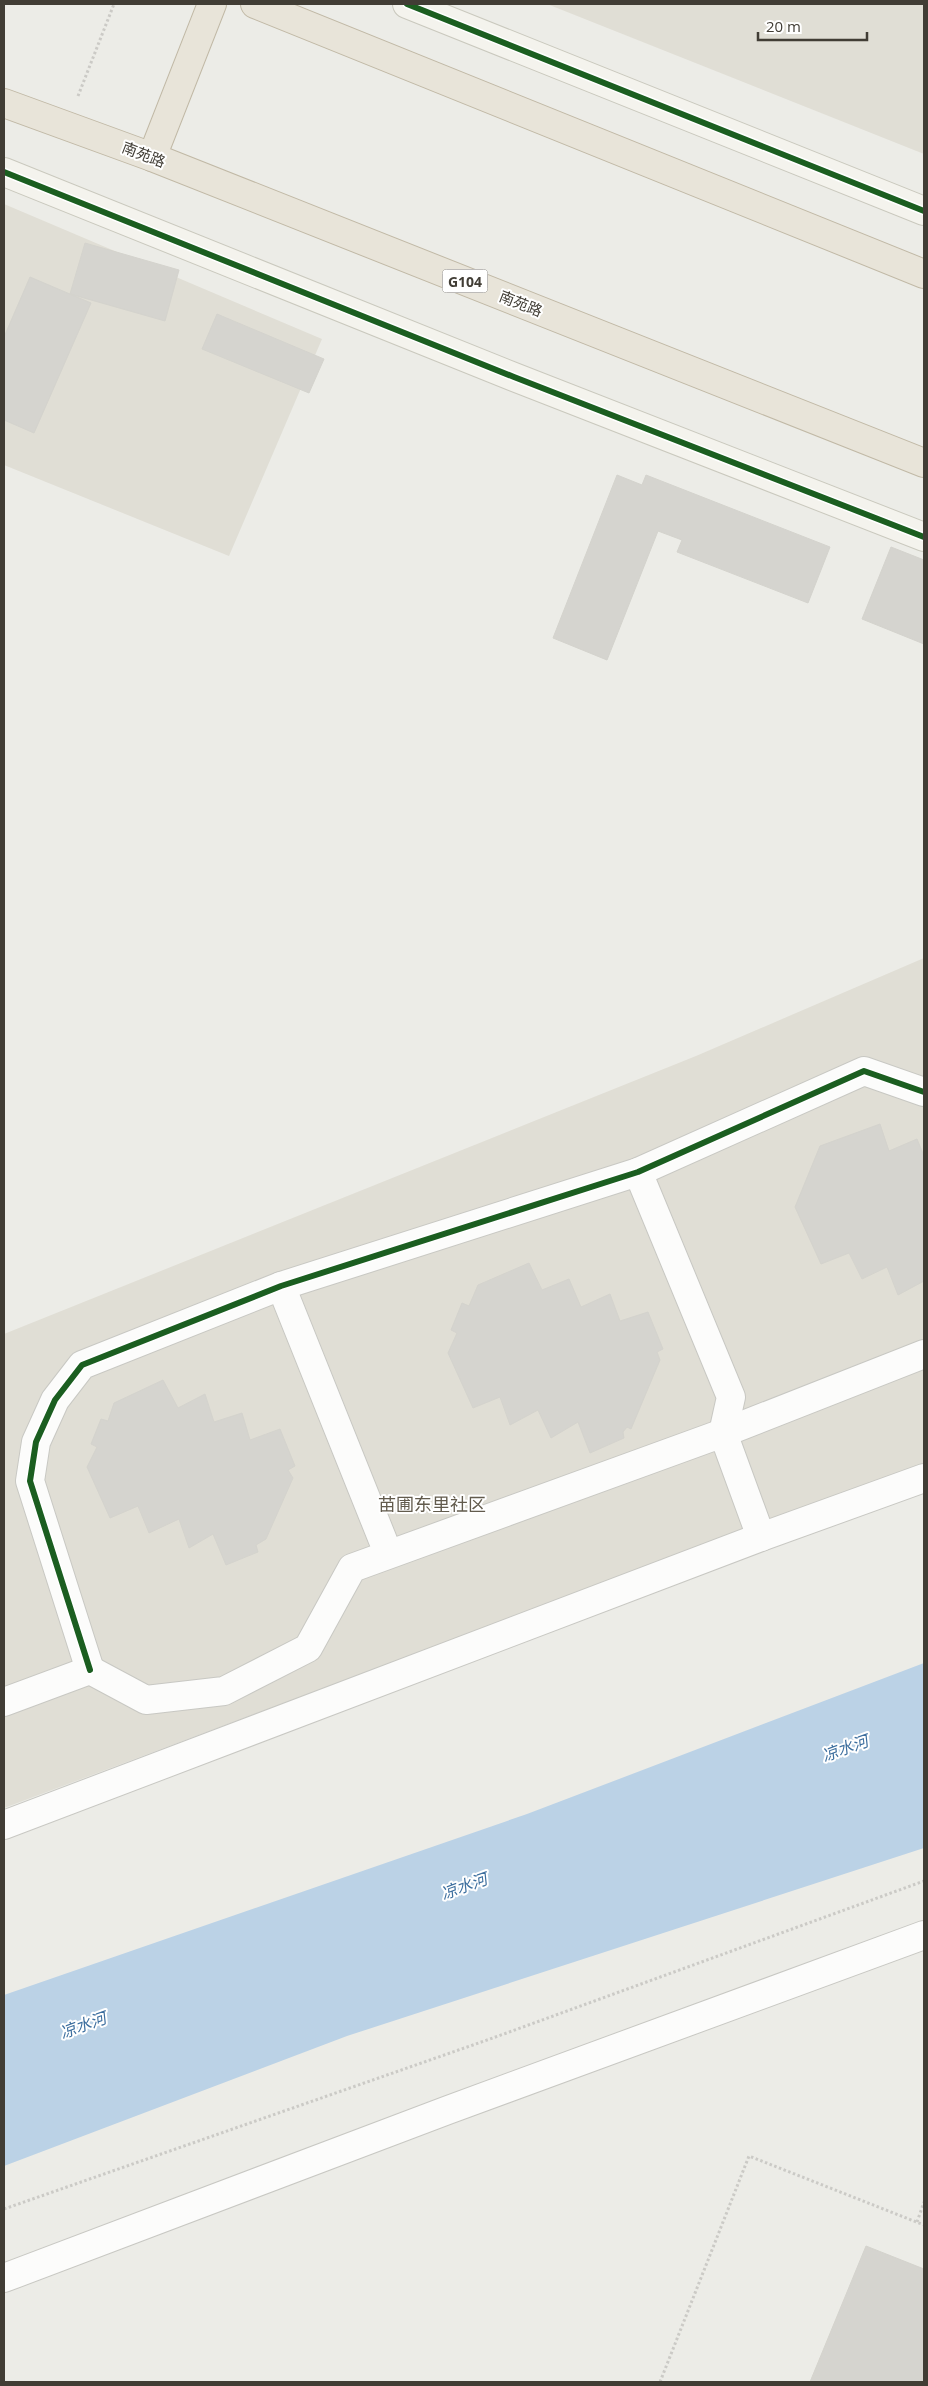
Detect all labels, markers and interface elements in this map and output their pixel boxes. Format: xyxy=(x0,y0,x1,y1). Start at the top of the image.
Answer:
scale bar xyxy=(758,10,867,42)
text: 20 m xyxy=(766,16,801,36)
street label: 南苑路 xyxy=(119,137,169,171)
road number: G104 xyxy=(442,270,488,292)
street label: 南苑路 xyxy=(496,285,546,321)
district label: 苗圃东里社区 xyxy=(378,1492,486,1516)
water label: 凉水河 xyxy=(819,1728,874,1767)
water label: 凉水河 xyxy=(438,1866,493,1905)
water label: 凉水河 xyxy=(57,2005,112,2044)

